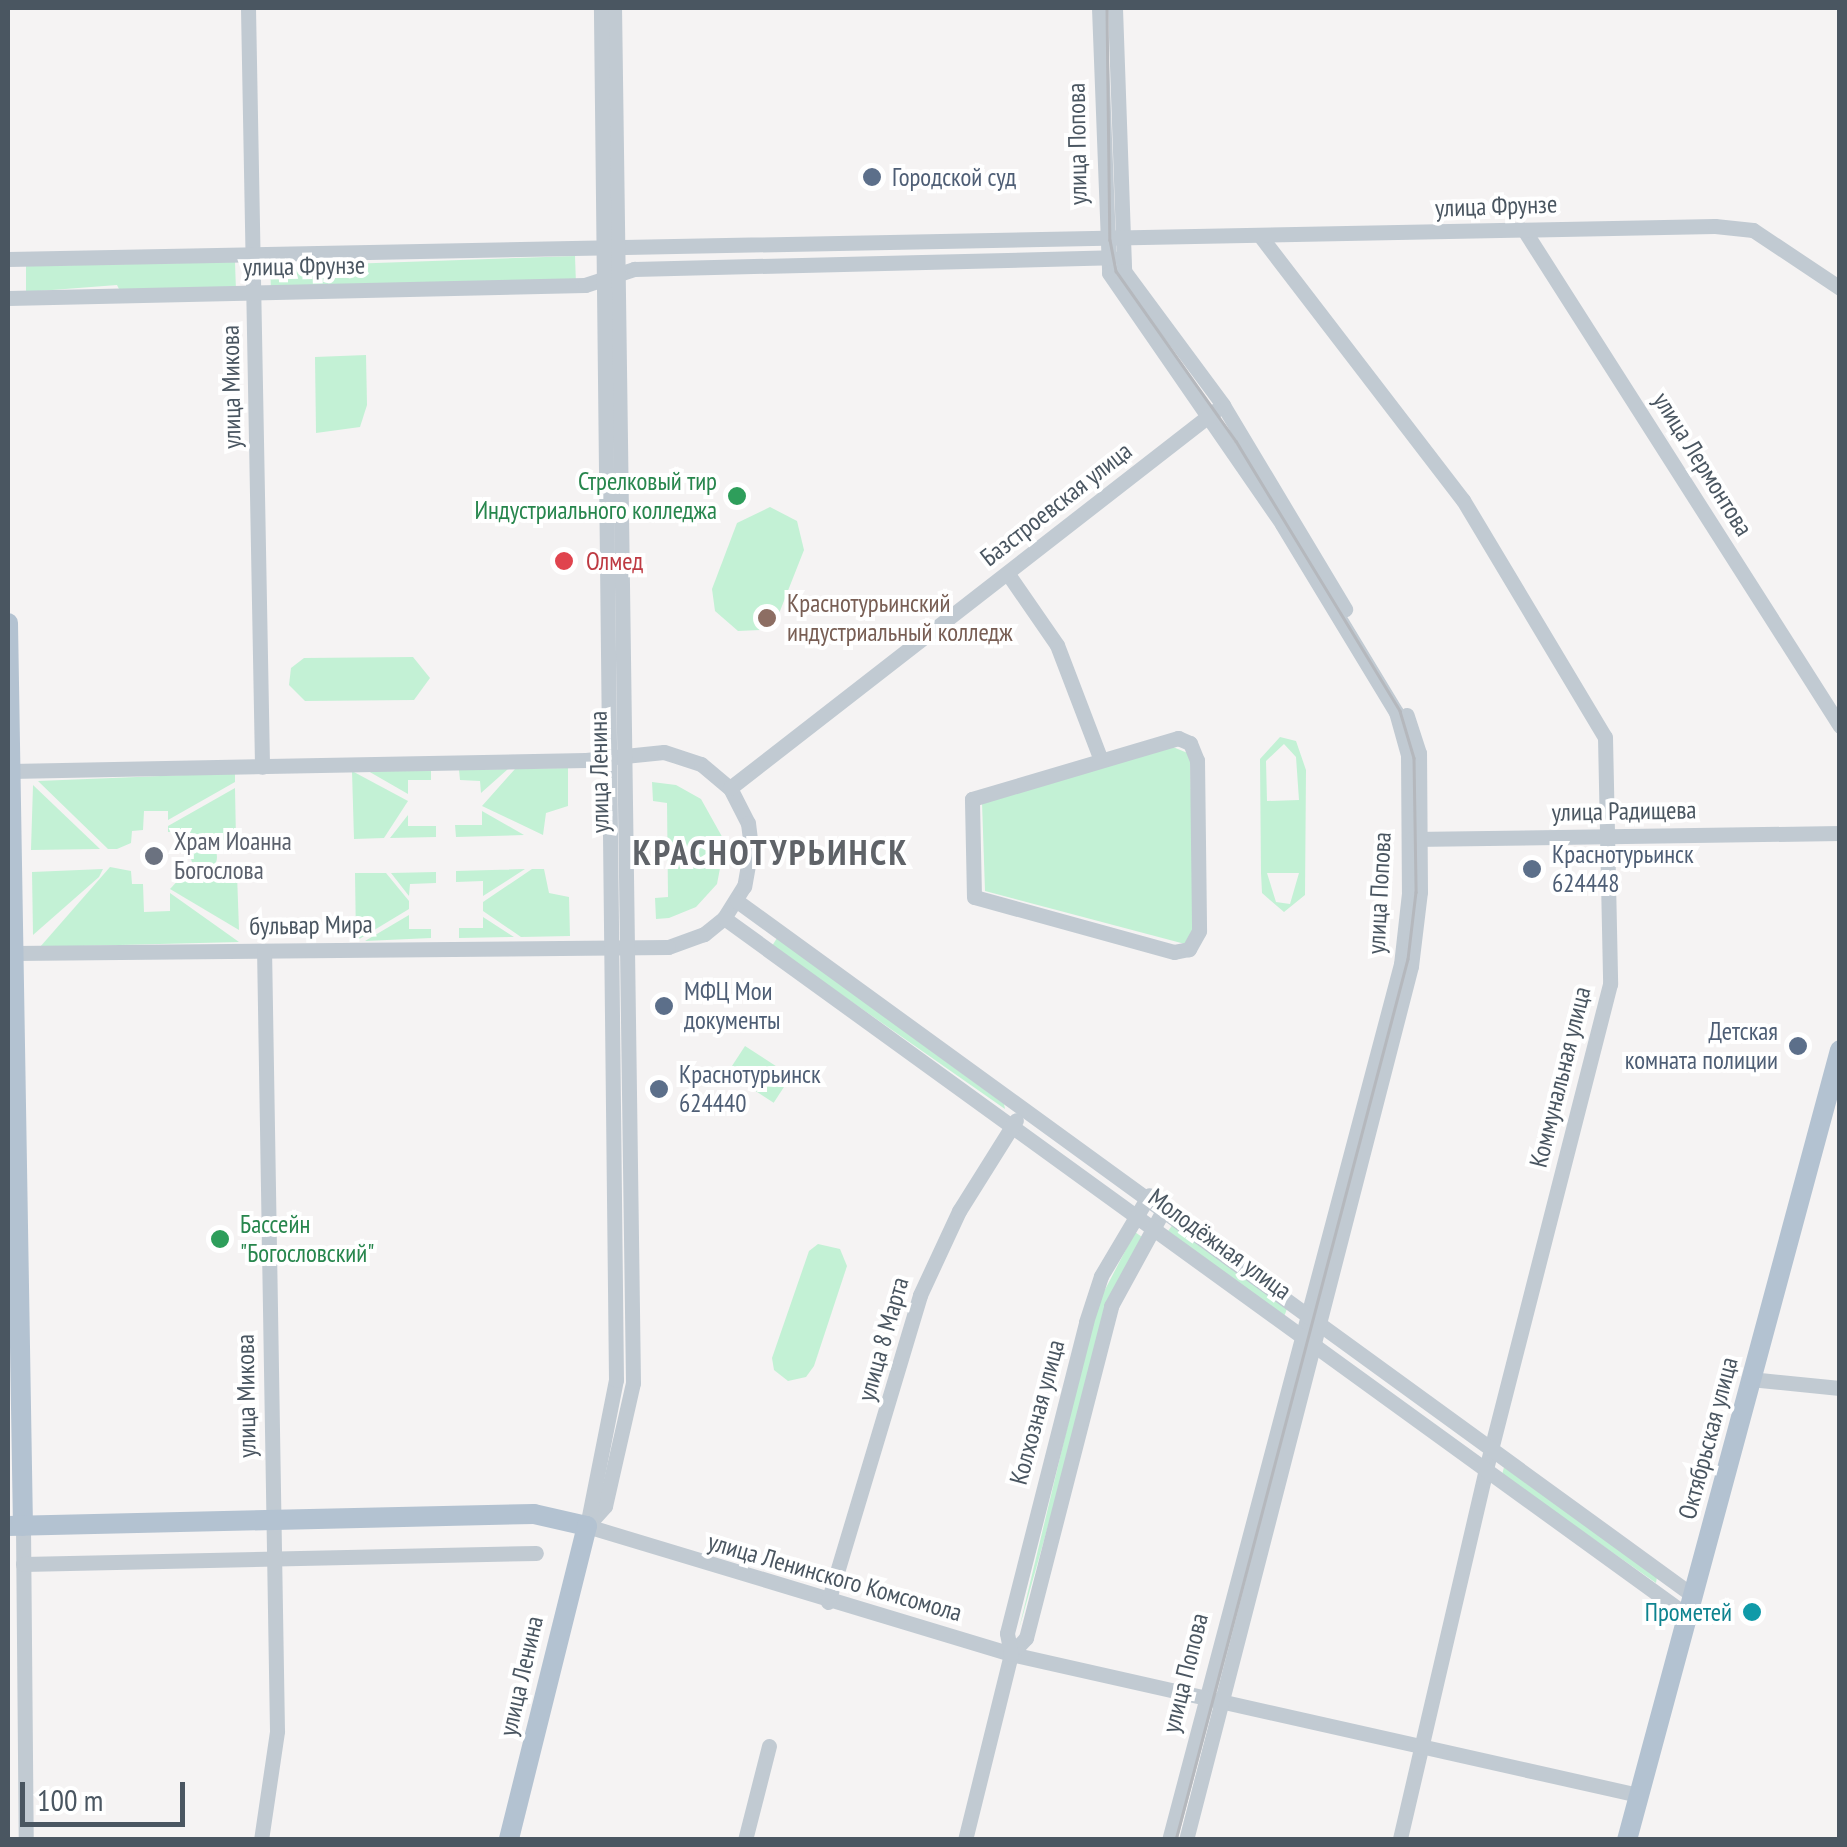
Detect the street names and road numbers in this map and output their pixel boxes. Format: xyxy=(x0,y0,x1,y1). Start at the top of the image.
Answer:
street label: улица Попова xyxy=(1061,83,1093,205)
street label: улица Фрунзе xyxy=(1434,189,1558,223)
street label: улица Фрунзе xyxy=(243,250,365,282)
street label: улица Микова xyxy=(215,325,247,449)
street label: улица Лермонтова xyxy=(1647,387,1759,541)
street label: Базстроевская улица xyxy=(974,436,1138,572)
street label: улица Ленина xyxy=(583,711,615,833)
street label: улица Радищева xyxy=(1551,795,1697,827)
street label: улица Попова xyxy=(1361,831,1397,955)
street label: бульвар Мира xyxy=(249,909,373,941)
street label: Коммунальная улица xyxy=(1523,984,1597,1170)
street label: Молодёжная улица xyxy=(1143,1182,1297,1306)
street label: улица 8 Марта xyxy=(851,1274,915,1404)
street label: улица Микова xyxy=(230,1334,262,1458)
street label: Колхозная улица xyxy=(1003,1336,1071,1488)
street label: Октябрьская улица xyxy=(1672,1354,1744,1522)
street label: улица Ленинского Комсомола xyxy=(705,1526,965,1628)
street label: улица Попова xyxy=(1156,1610,1214,1736)
street label: улица Ленина xyxy=(493,1613,549,1739)

